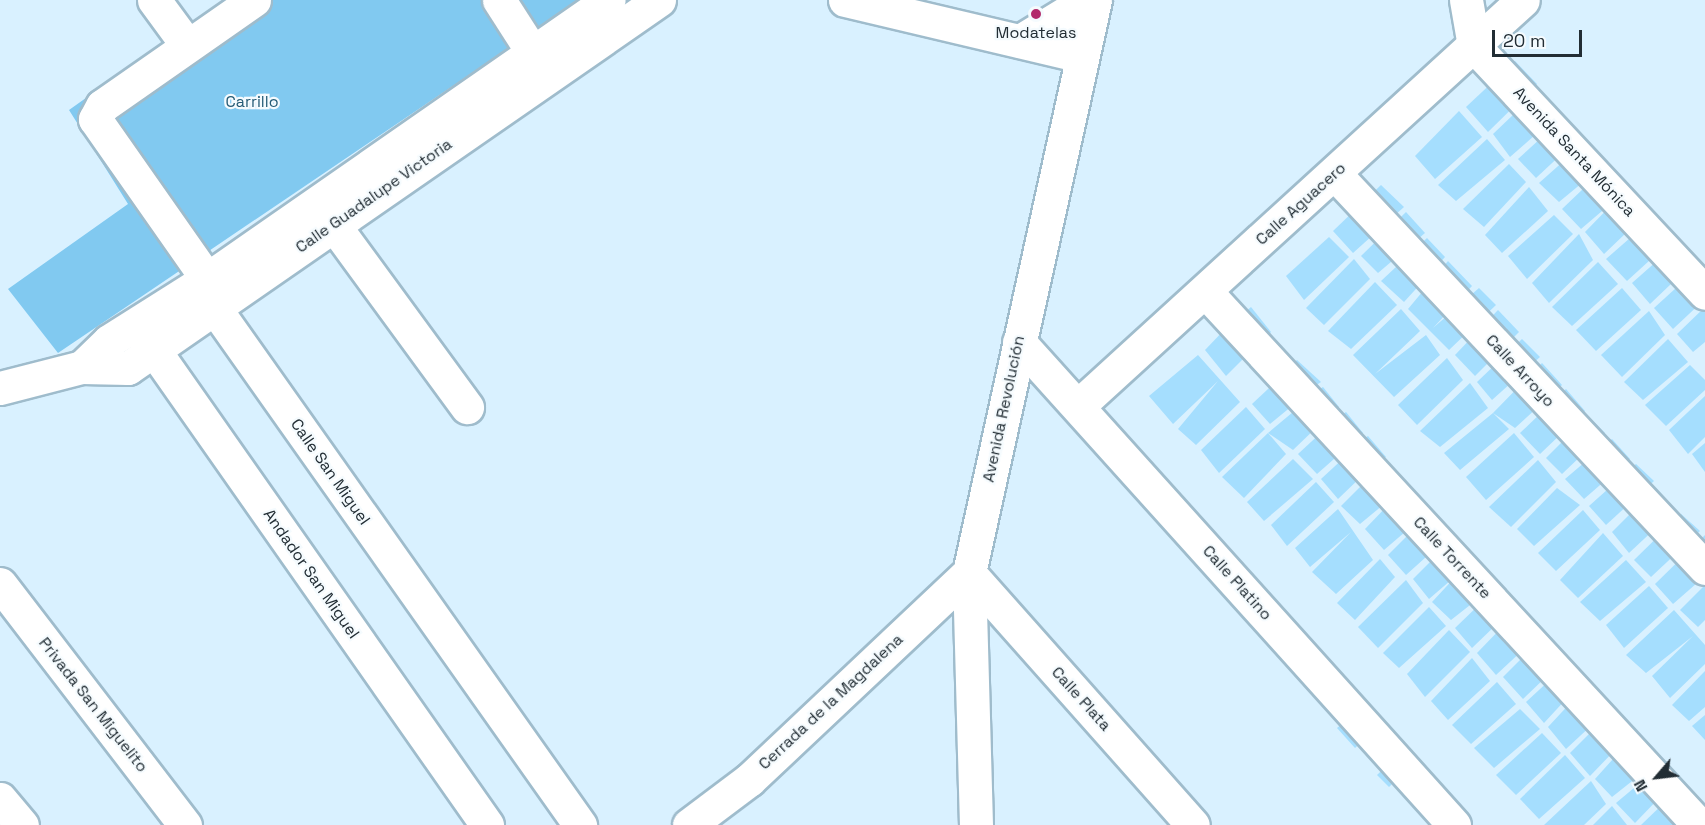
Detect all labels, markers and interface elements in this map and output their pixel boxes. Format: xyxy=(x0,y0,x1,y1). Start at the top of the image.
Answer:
marker: Modatelas xyxy=(1029,7,1043,21)
scale bar xyxy=(1495,18,1585,56)
place label: Modatelas xyxy=(996,23,1076,43)
text: 20 m xyxy=(1503,29,1546,52)
street label: Avenida Santa Mónica xyxy=(1509,83,1639,221)
park label: Carrillo xyxy=(225,92,279,112)
street label: Calle Guadalupe Victoria xyxy=(292,135,456,257)
street label: Calle Aguacero xyxy=(1252,158,1350,250)
street label: Calle Arroyo xyxy=(1481,331,1559,411)
street label: Avenida Revolución xyxy=(979,334,1029,484)
street label: Calle San Miguel xyxy=(286,415,374,529)
street label: Andador San Miguel xyxy=(259,506,363,642)
street label: Calle Torrente xyxy=(1409,513,1495,603)
street label: Calle Platino xyxy=(1198,542,1276,624)
street label: Cerrada de la Magdalena xyxy=(755,630,907,774)
street label: Privada San Miguelito xyxy=(34,634,152,776)
street label: Calle Plata xyxy=(1047,663,1115,735)
north arrow xyxy=(1627,747,1687,807)
text: N xyxy=(1629,776,1652,795)

